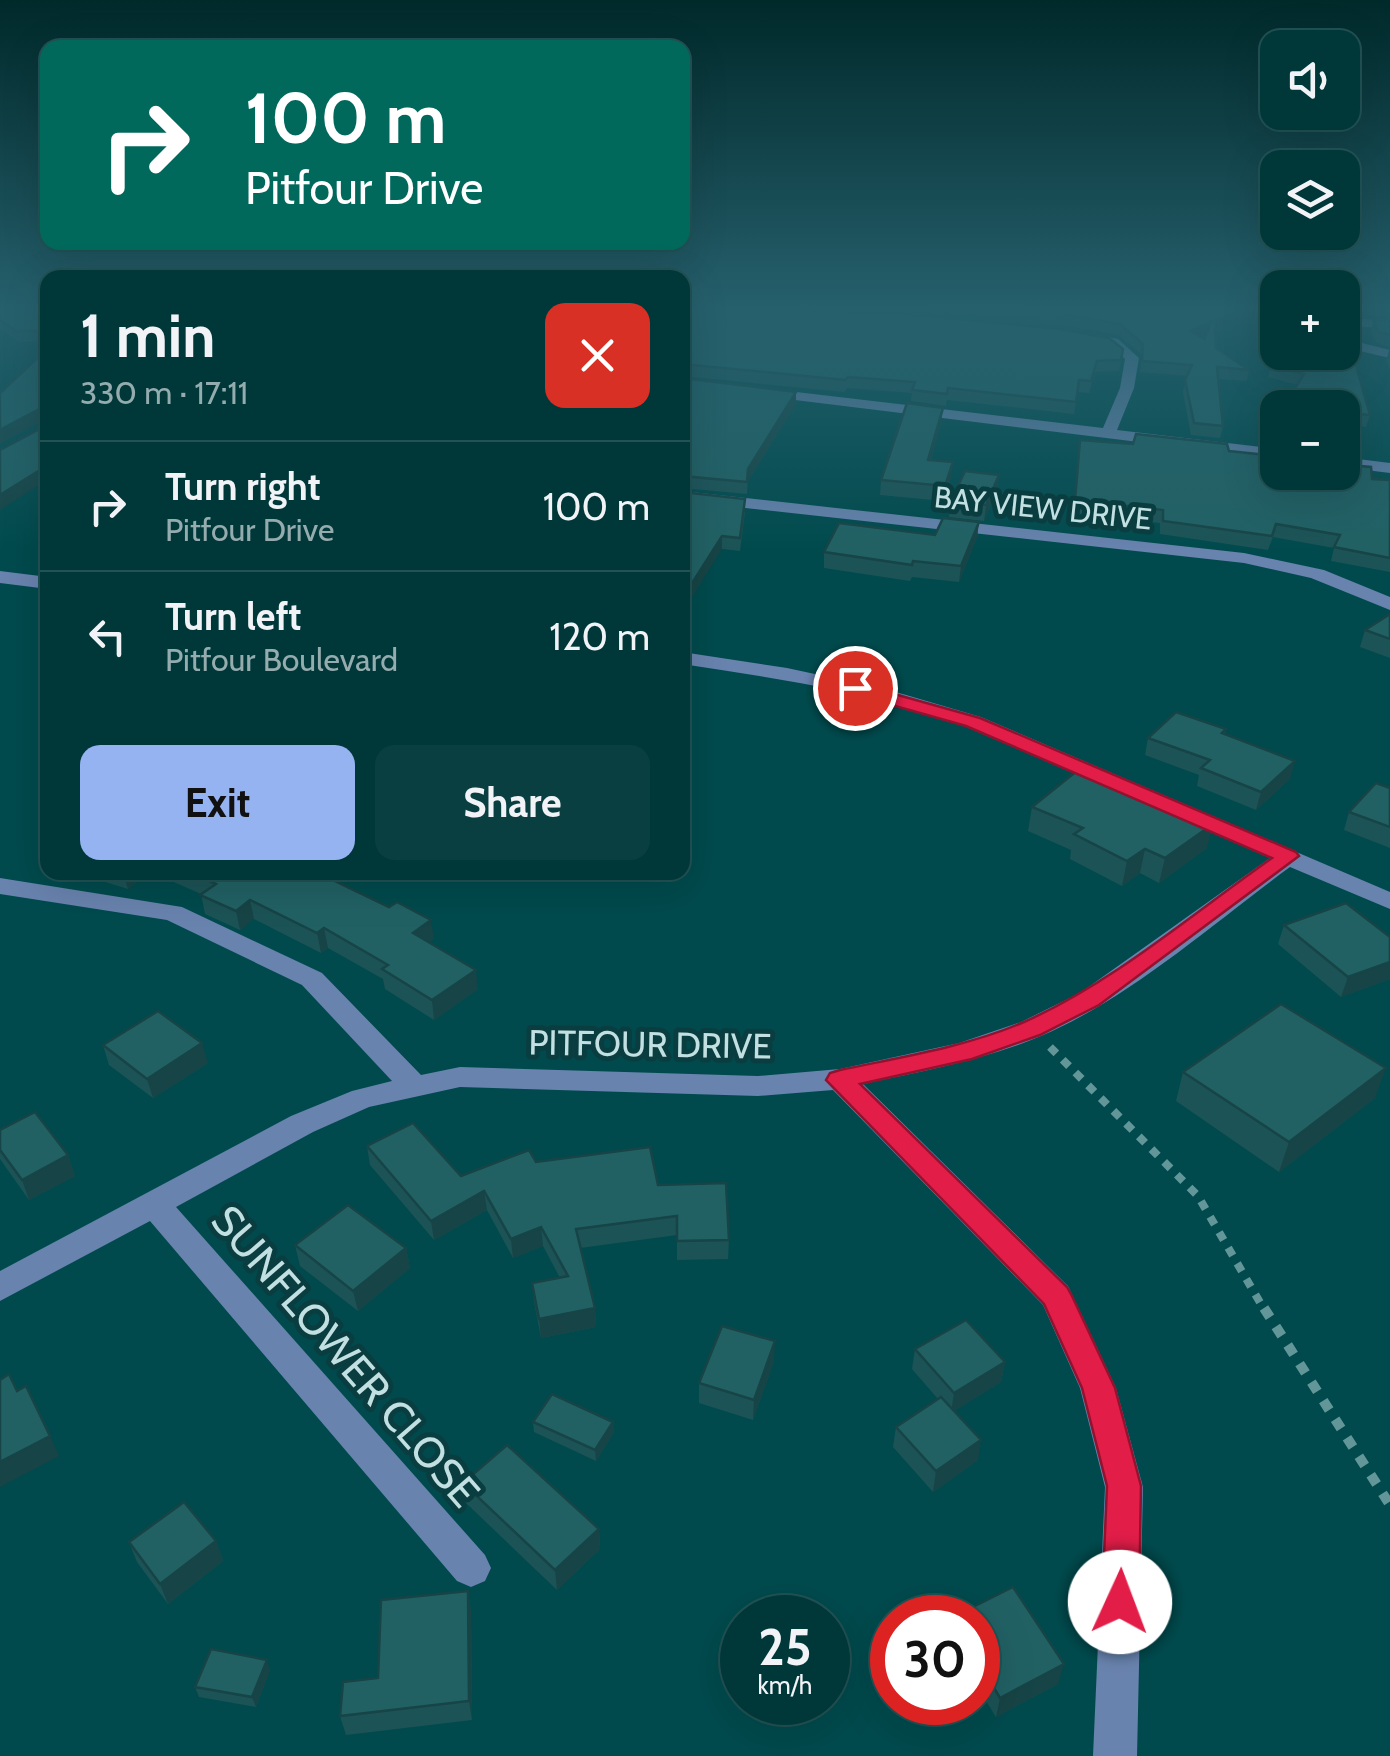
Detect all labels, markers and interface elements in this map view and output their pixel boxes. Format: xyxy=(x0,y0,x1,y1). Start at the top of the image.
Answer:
map controls xyxy=(1260,30,1360,490)
button: sound xyxy=(1260,30,1360,130)
text: 100 m xyxy=(245,75,446,161)
icon: right xyxy=(80,80,210,210)
button: layers xyxy=(1260,150,1360,250)
text: Pitfour Drive xyxy=(245,161,483,215)
button: + xyxy=(1260,270,1360,370)
text: 1 min xyxy=(80,299,215,372)
button: close xyxy=(545,303,650,408)
text: 330 m · 17:11 xyxy=(80,373,248,412)
button: − xyxy=(1260,390,1360,490)
text: Turn right xyxy=(165,463,321,510)
street label: BAY VIEW DRIVE xyxy=(932,478,1154,538)
icon: right xyxy=(80,479,135,534)
text: 100 m xyxy=(543,483,650,530)
text: Pitfour Drive xyxy=(165,510,334,549)
text: Turn left xyxy=(165,593,301,640)
icon: left xyxy=(80,609,135,664)
text: 120 m xyxy=(549,613,650,660)
text: Pitfour Boulevard xyxy=(165,640,398,679)
pin xyxy=(813,646,898,731)
icon: arrive xyxy=(828,661,883,716)
button: Exit xyxy=(80,745,355,860)
button: Share xyxy=(375,745,650,860)
street label: PITFOUR DRIVE xyxy=(528,1020,772,1068)
street label: SUNFLOWER CLOSE xyxy=(201,1195,491,1517)
position arrow xyxy=(1068,1550,1172,1654)
speed limit sign: 30 xyxy=(870,1595,1000,1725)
text: 25 xyxy=(758,1617,812,1678)
text: km/h xyxy=(758,1670,812,1700)

